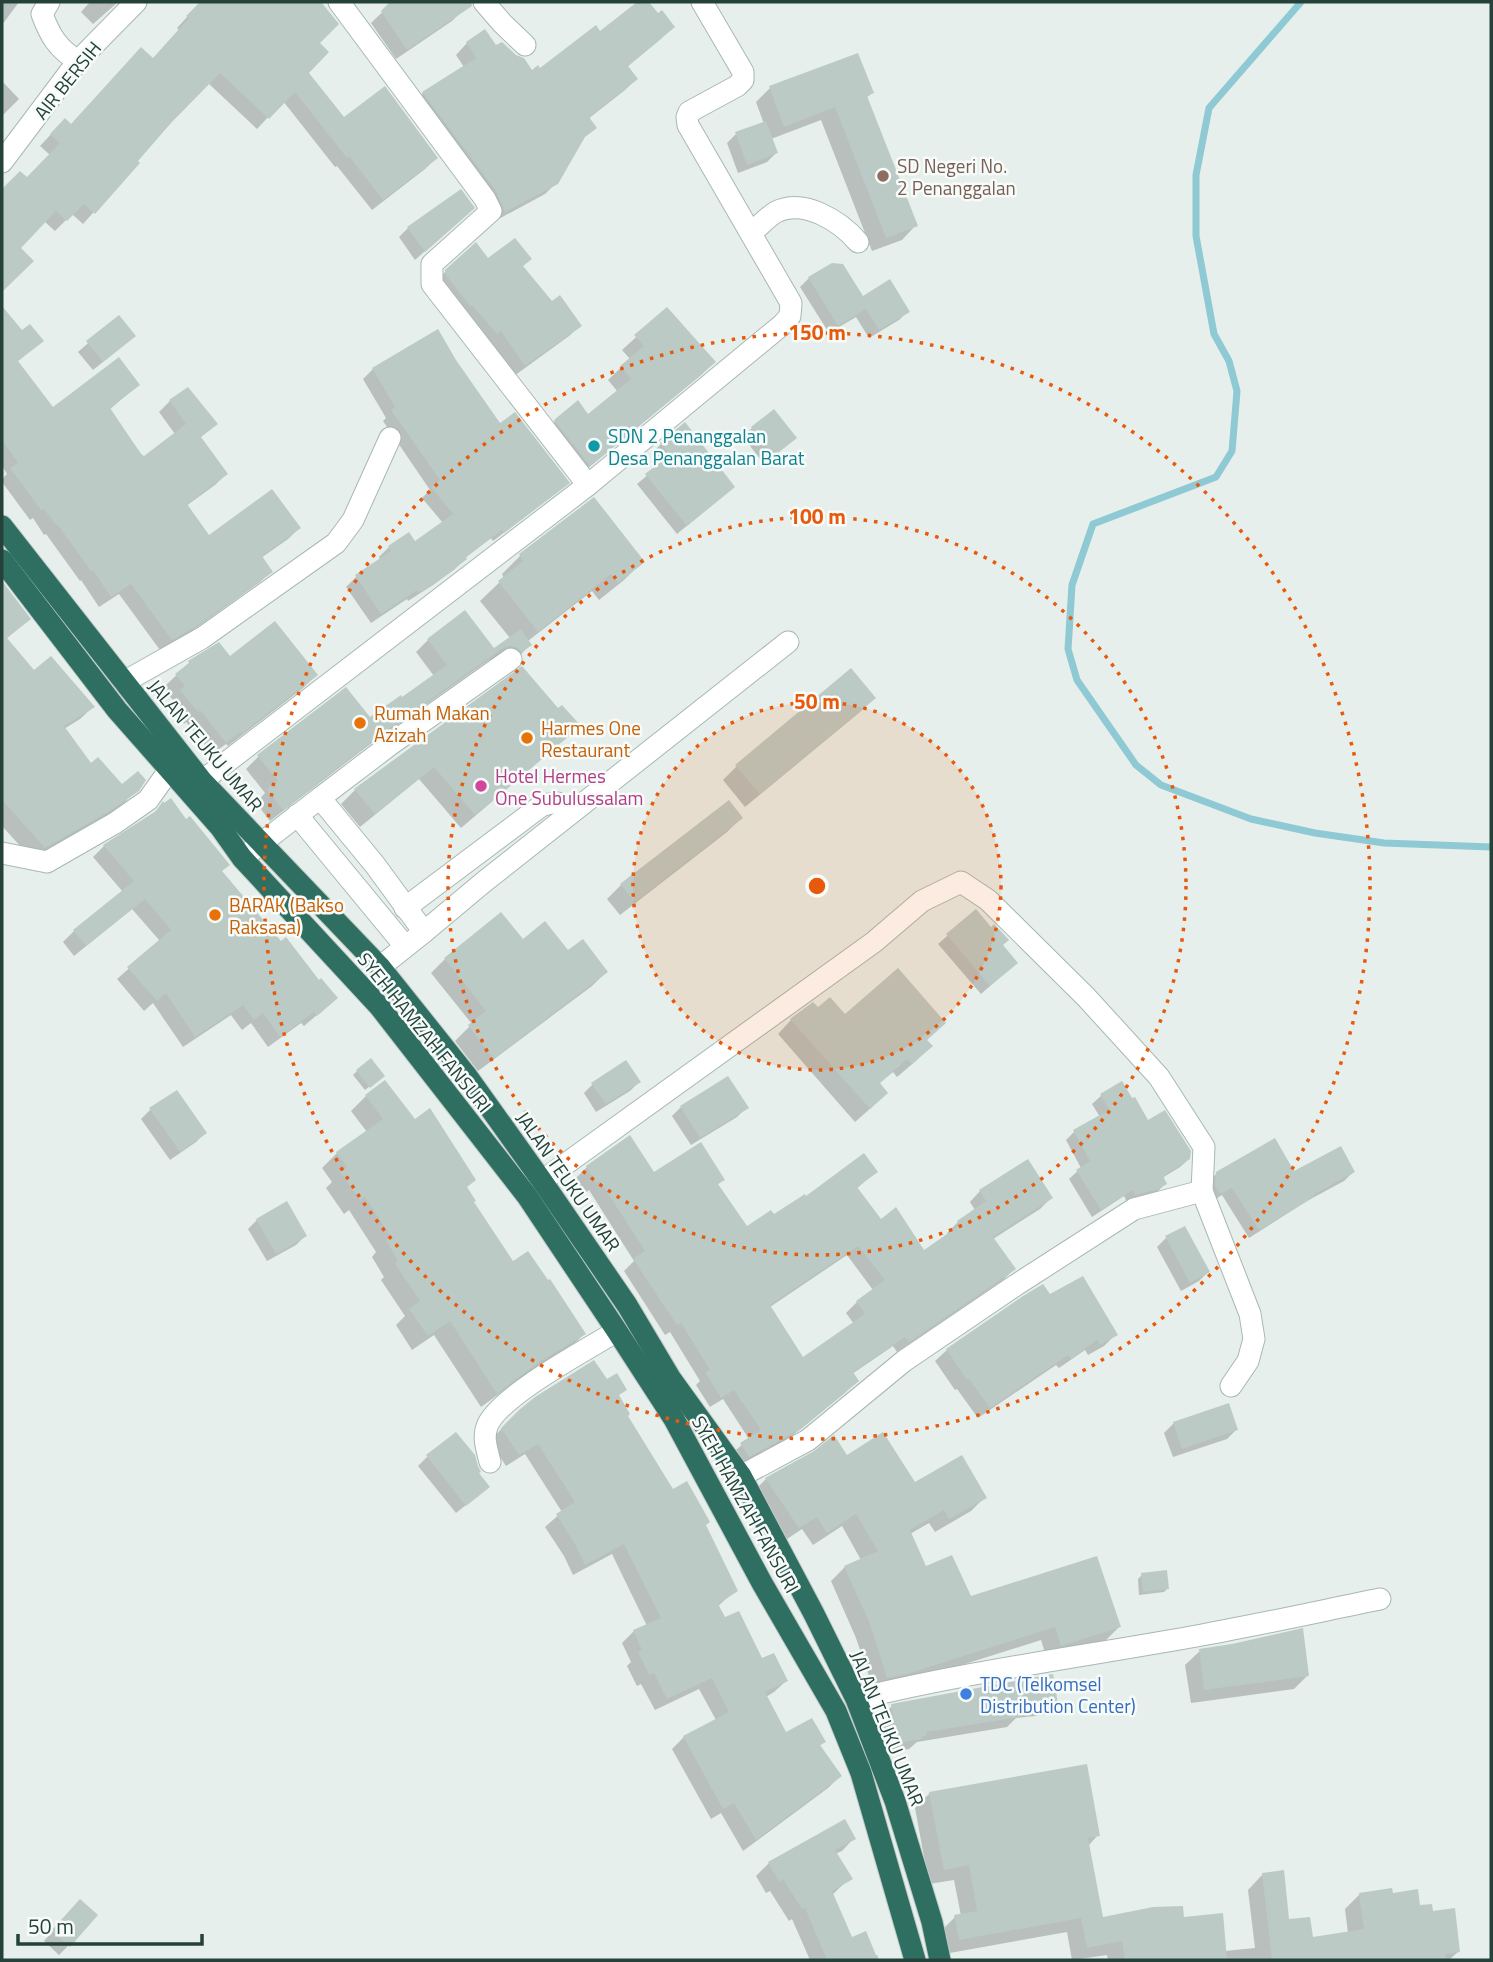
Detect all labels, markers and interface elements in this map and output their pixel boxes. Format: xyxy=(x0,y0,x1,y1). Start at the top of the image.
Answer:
street label: AIR BERSIH xyxy=(26,35,108,125)
place label: SD Negeri No. 2 Penanggalan xyxy=(897,151,1016,202)
marker: SD Negeri No. 2 Penanggalan xyxy=(875,168,891,184)
text: 150 m xyxy=(788,316,846,348)
place label: SDN 2 Penanggalan Desa Penanggalan Barat xyxy=(608,421,805,472)
marker: SDN 2 Penanggalan Desa Penanggalan Barat xyxy=(586,438,602,454)
text: 100 m xyxy=(788,500,846,532)
street label: JALAN TEUKU UMAR xyxy=(142,672,270,818)
text: 50 m xyxy=(794,685,840,717)
place label: Rumah Makan Azizah xyxy=(374,698,490,749)
place label: Harmes One Restaurant xyxy=(541,713,641,764)
marker: Rumah Makan Azizah xyxy=(352,715,368,731)
marker: Harmes One Restaurant xyxy=(519,730,535,746)
place label: Hotel Hermes One Subulussalam xyxy=(495,761,643,812)
marker: Hotel Hermes One Subulussalam xyxy=(473,778,489,794)
centre of rings xyxy=(805,874,829,898)
place label: BARAK (Bakso Raksasa) xyxy=(229,890,344,941)
marker: BARAK (Bakso Raksasa) xyxy=(207,907,223,923)
street label: SYEH HAMZAH FANSURI xyxy=(351,946,499,1118)
street label: JALAN TEUKU UMAR xyxy=(510,1105,628,1257)
street label: SYEH HAMZAH FANSURI xyxy=(685,1410,807,1598)
street label: JALAN TEUKU UMAR xyxy=(844,1646,932,1810)
place label: TDC (Telkomsel Distribution Center) xyxy=(980,1669,1136,1720)
marker: TDC (Telkomsel Distribution Center) xyxy=(958,1686,974,1702)
scale bar xyxy=(18,1902,201,1946)
text: 50 m xyxy=(28,1910,74,1942)

